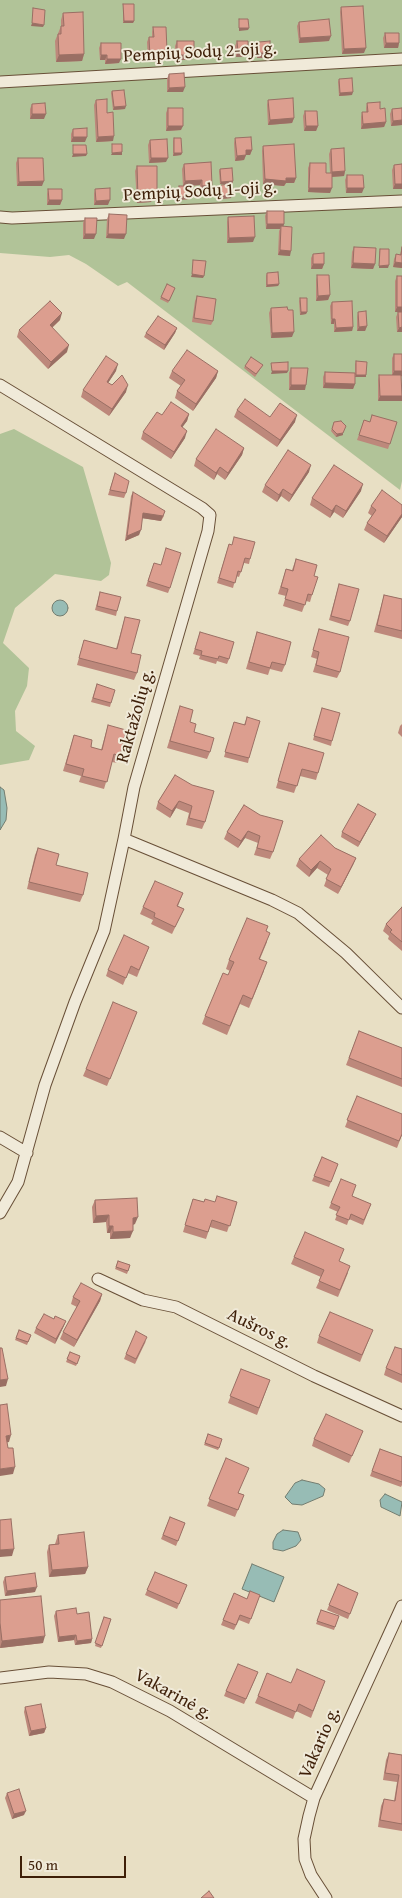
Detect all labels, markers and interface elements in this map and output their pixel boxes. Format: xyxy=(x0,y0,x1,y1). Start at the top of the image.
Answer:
street label: Pempių Sodų 2-oji g. xyxy=(123,38,277,68)
street label: Pempių Sodų 1-oji g. xyxy=(123,177,277,207)
street label: Raktažolių g. xyxy=(112,666,160,766)
street label: Aušros g. xyxy=(223,1304,295,1354)
street label: Vakarinė g. xyxy=(131,1665,215,1725)
street label: Vakario g. xyxy=(295,1704,345,1782)
scale bar xyxy=(22,1846,129,1878)
text: 50 m xyxy=(28,1854,58,1875)

